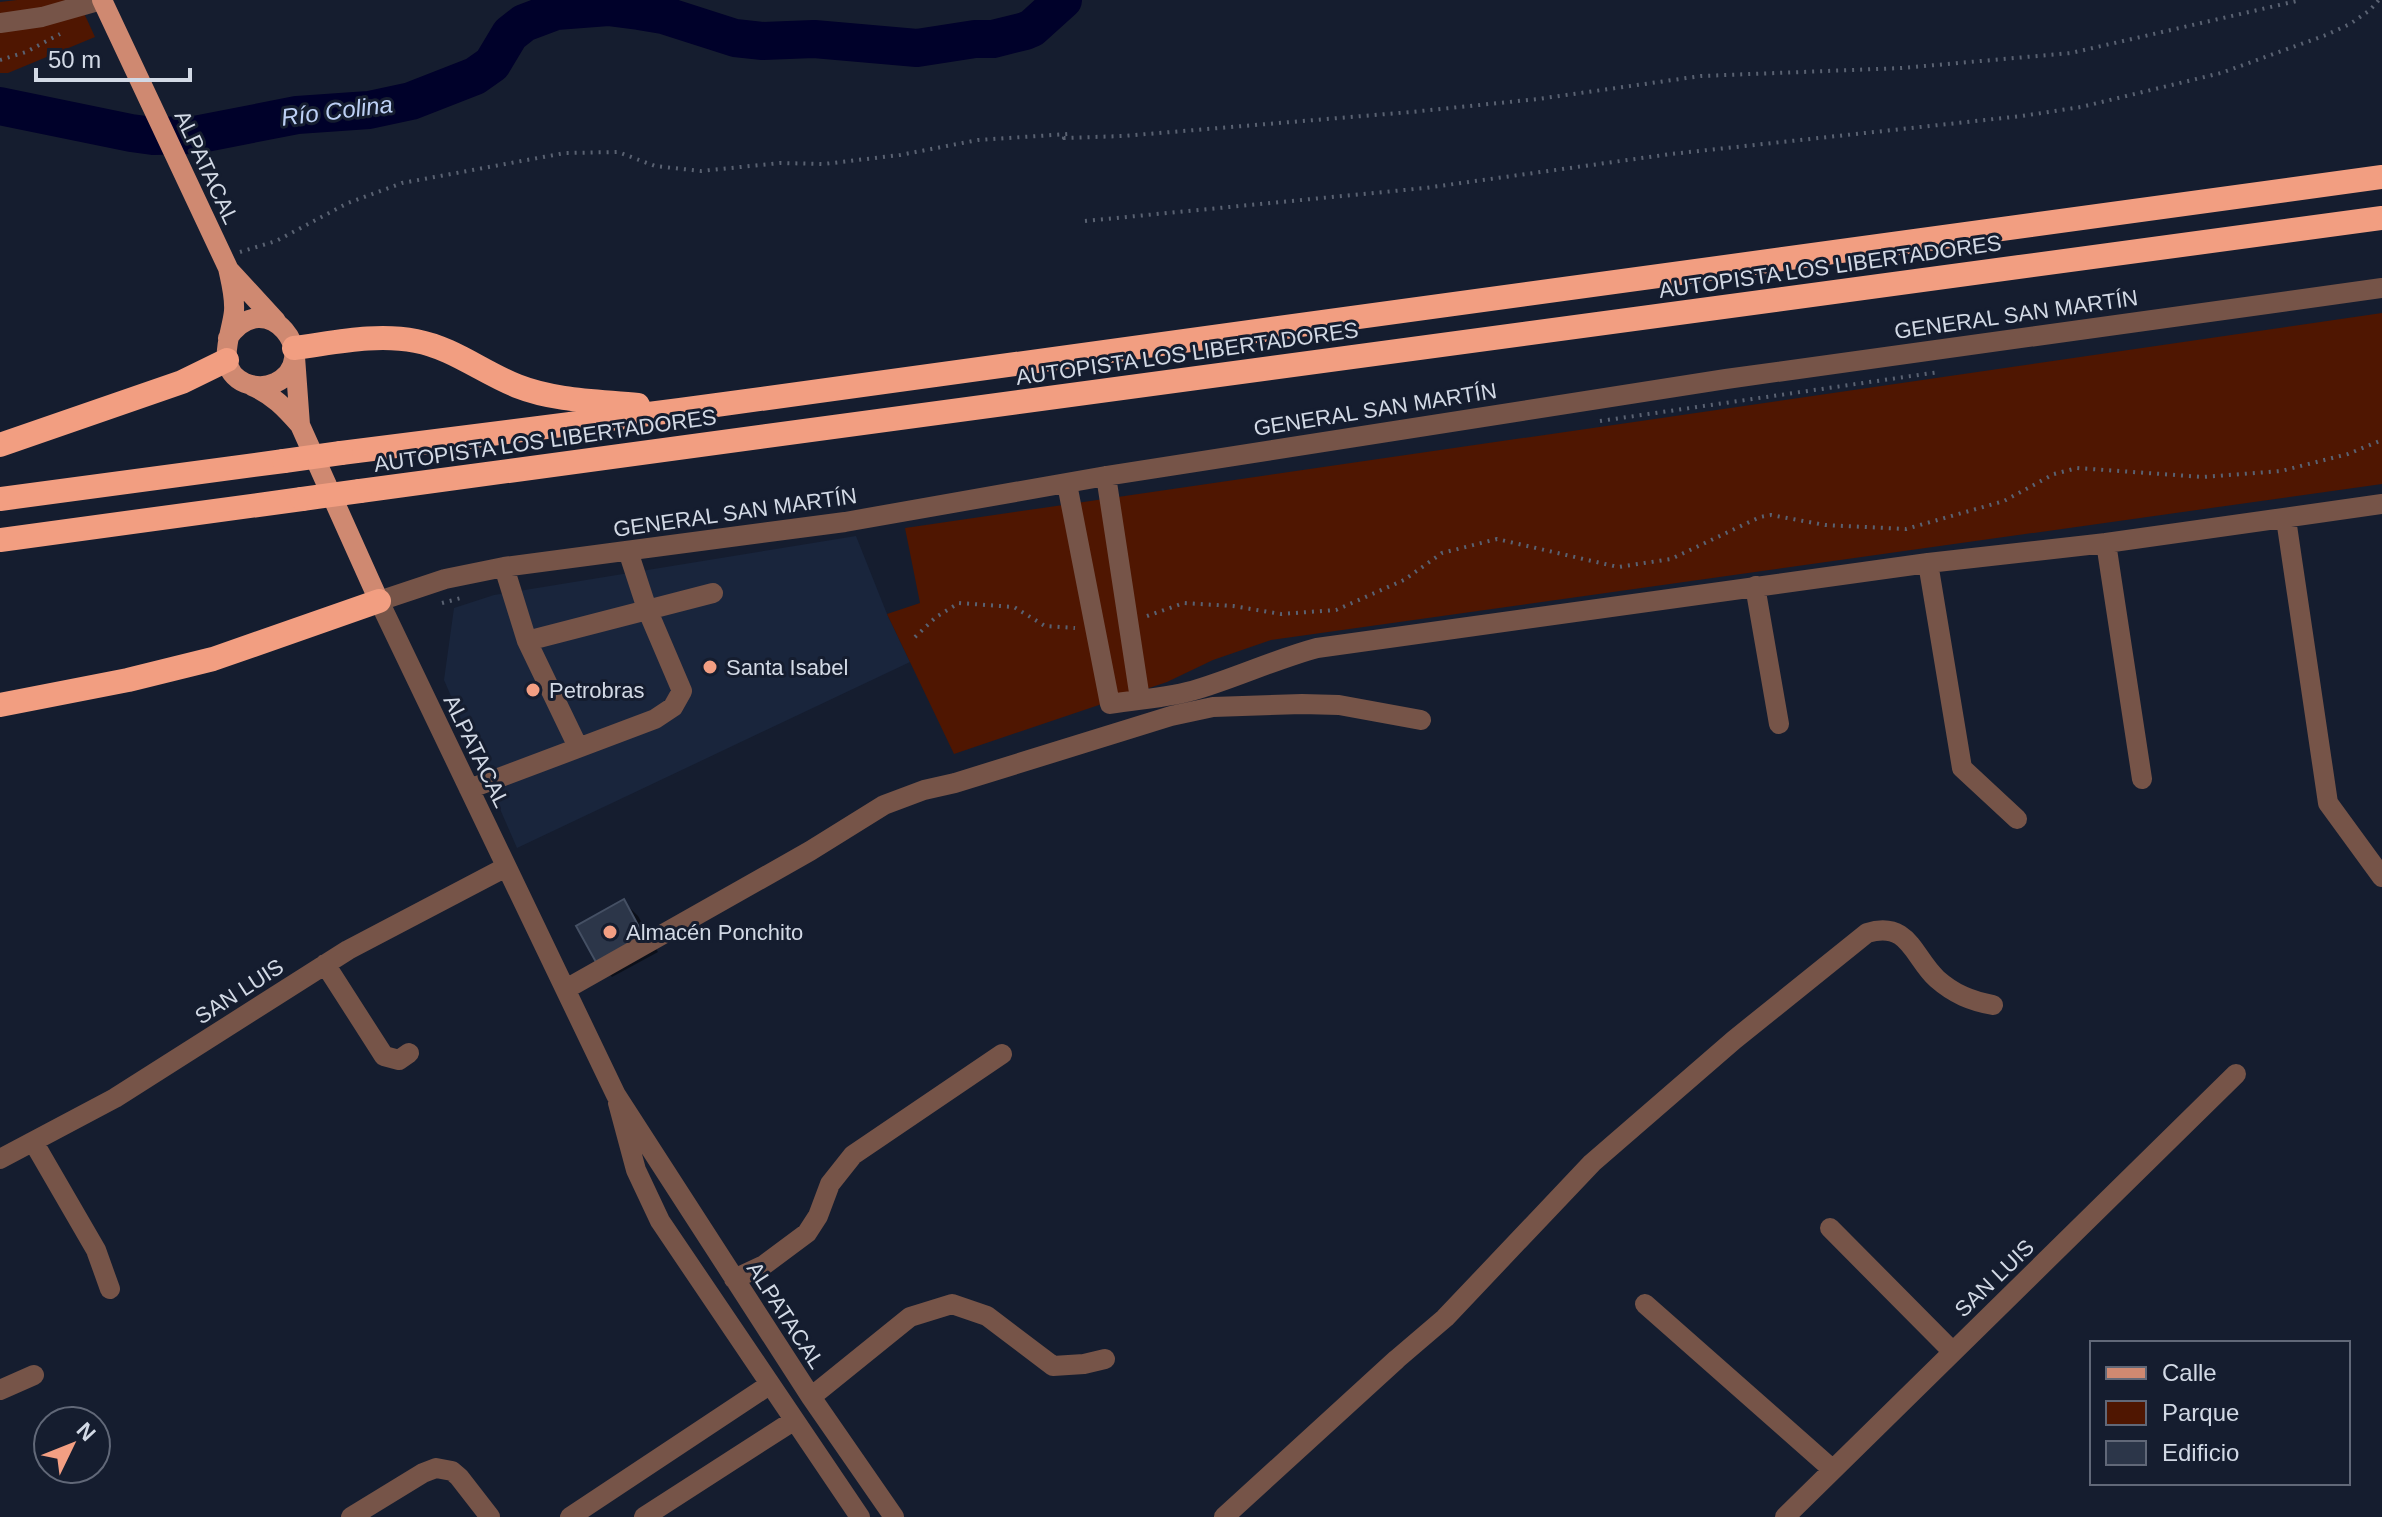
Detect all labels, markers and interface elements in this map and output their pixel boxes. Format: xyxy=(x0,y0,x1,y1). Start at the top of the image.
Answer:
scale bar xyxy=(36,32,190,82)
text: 50 m xyxy=(48,46,101,73)
water label: Río Colina xyxy=(280,90,394,131)
street label: ALPATACAL xyxy=(169,107,244,228)
street label: AUTOPISTA LOS LIBERTADORES xyxy=(1657,230,2003,303)
street label: GENERAL SAN MARTÍN xyxy=(1893,285,2139,344)
street label: AUTOPISTA LOS LIBERTADORES xyxy=(1014,317,1360,390)
street label: GENERAL SAN MARTÍN xyxy=(1252,378,1498,441)
street label: AUTOPISTA LOS LIBERTADORES xyxy=(372,404,718,477)
street label: GENERAL SAN MARTÍN xyxy=(612,483,858,542)
place label: Santa Isabel xyxy=(726,655,848,680)
marker: Santa Isabel xyxy=(701,658,719,676)
place label: Petrobras xyxy=(549,678,644,703)
marker: Petrobras xyxy=(524,681,542,699)
street label: ALPATACAL xyxy=(439,691,515,812)
place label: Almacén Ponchito xyxy=(626,920,803,945)
marker: Almacén Ponchito xyxy=(601,923,619,941)
street label: SAN LUIS xyxy=(190,954,288,1029)
street label: SAN LUIS xyxy=(1950,1235,2039,1322)
street label: ALPATACAL xyxy=(742,1257,829,1373)
legend xyxy=(2090,1341,2350,1485)
text: Calle xyxy=(2162,1359,2217,1386)
text: Parque xyxy=(2162,1399,2239,1426)
north arrow xyxy=(32,1405,112,1485)
text: N xyxy=(72,1417,101,1446)
text: Edificio xyxy=(2162,1439,2239,1466)

